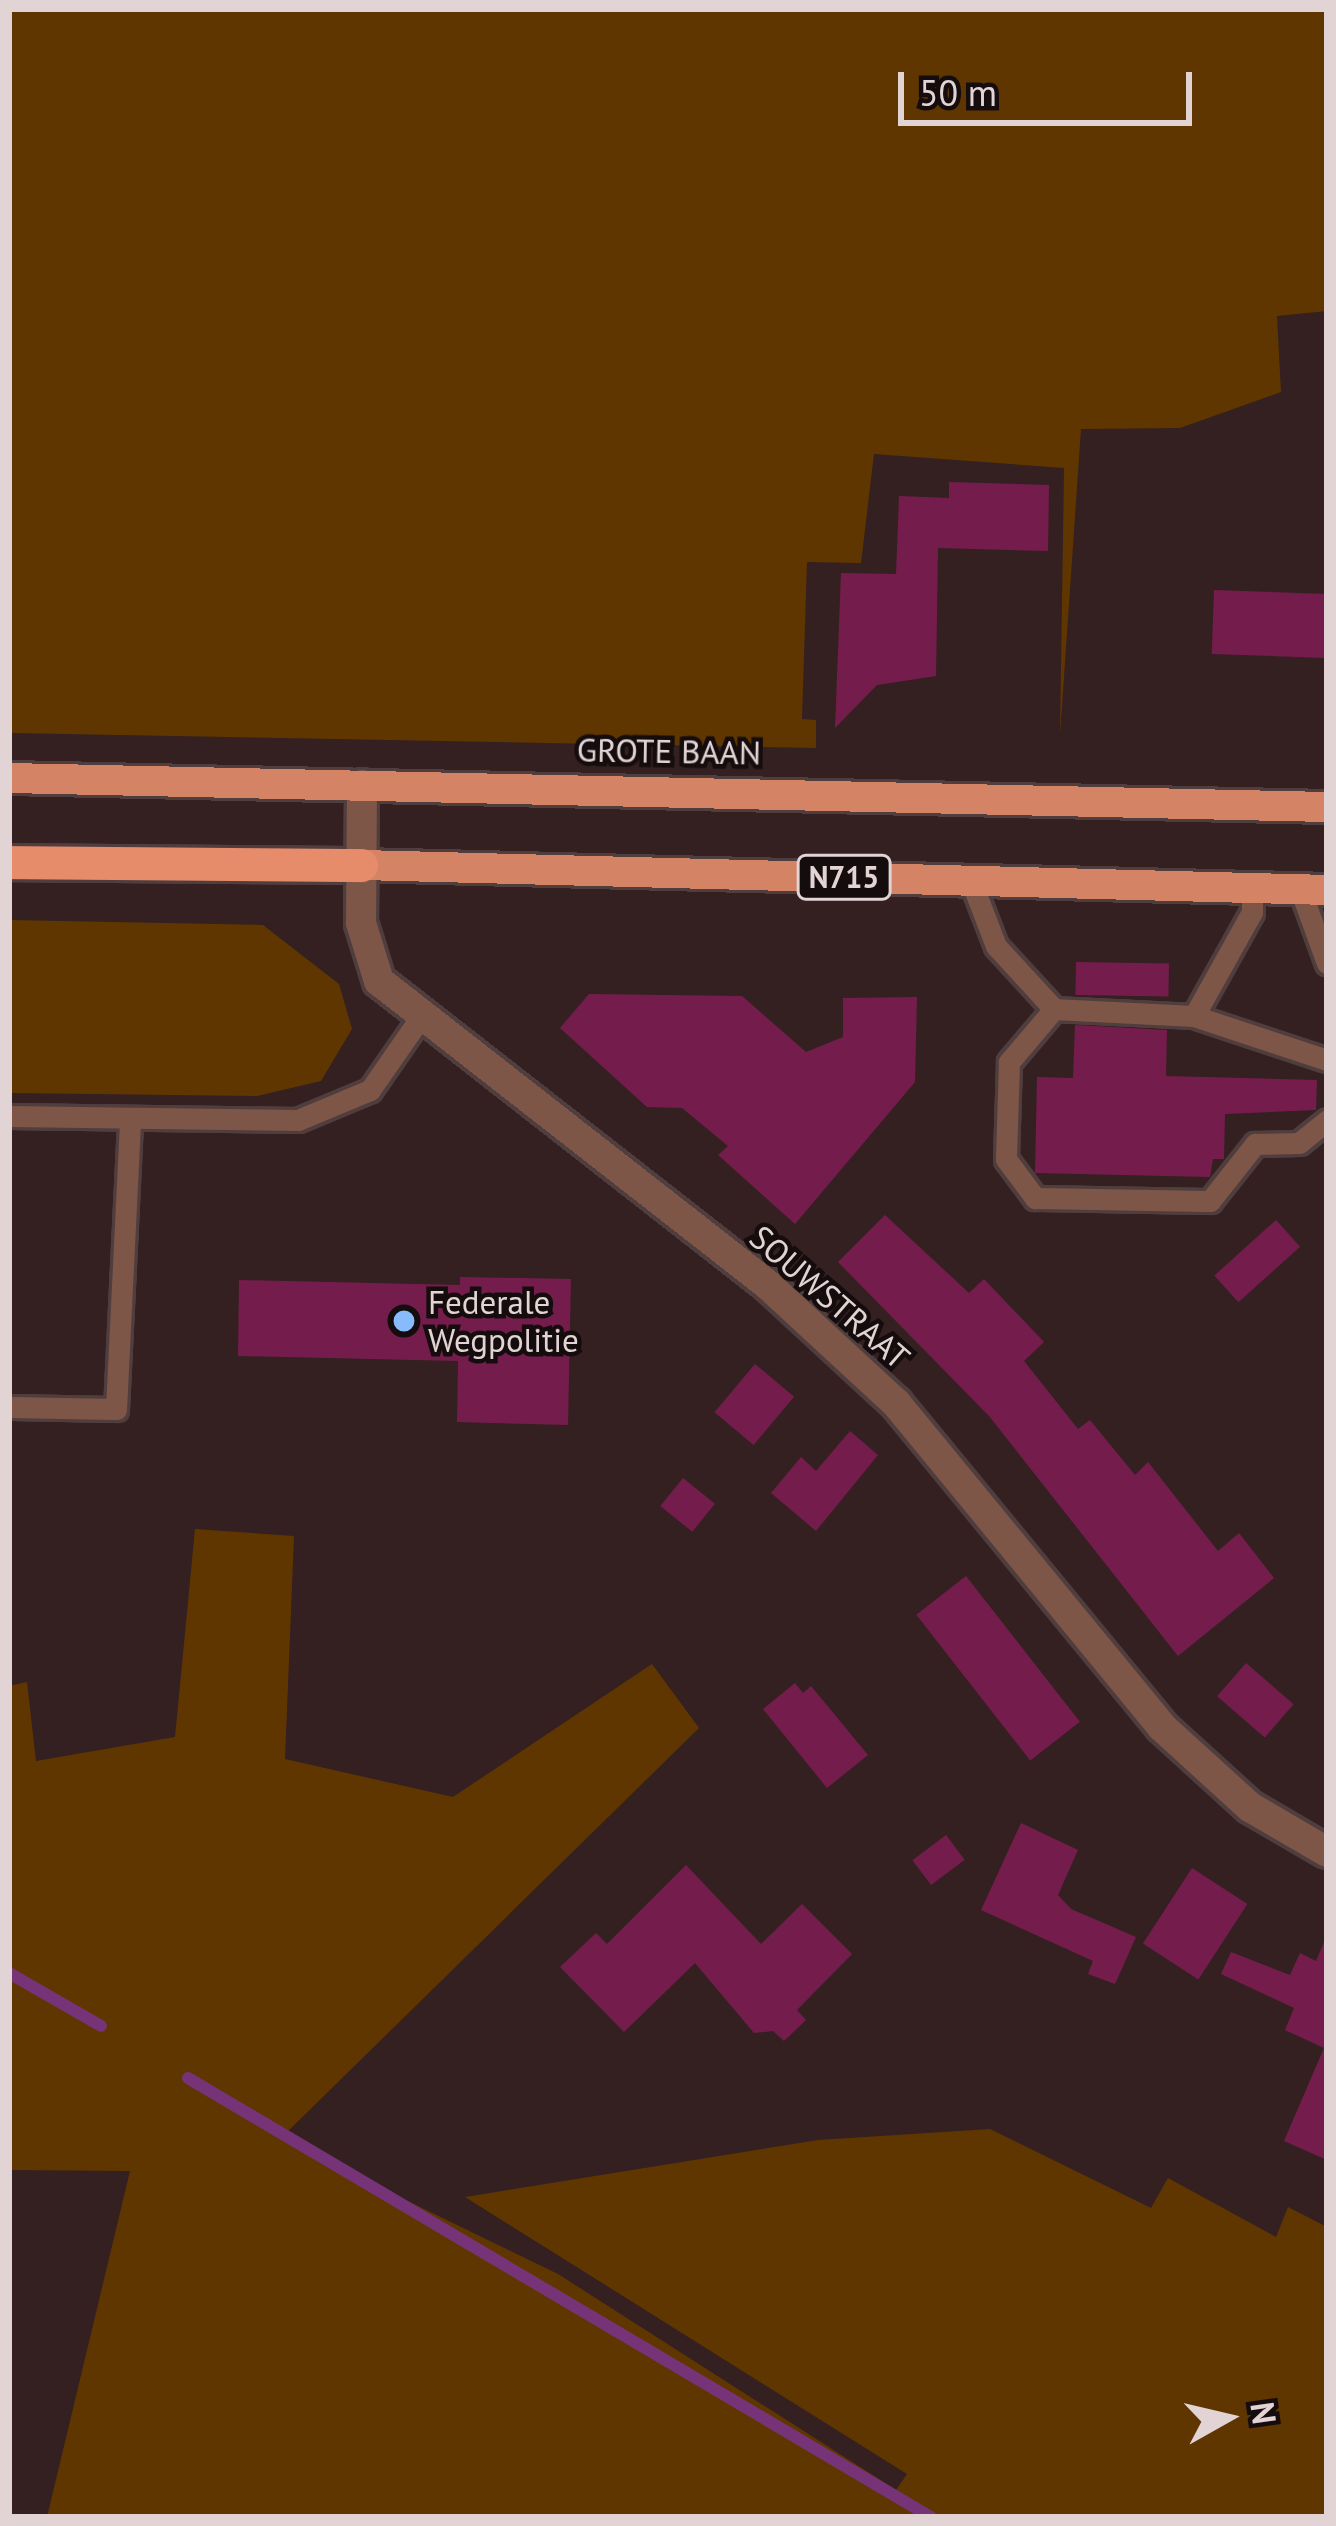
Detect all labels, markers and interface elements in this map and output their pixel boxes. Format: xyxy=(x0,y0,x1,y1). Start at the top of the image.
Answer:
scale bar xyxy=(904,48,1198,122)
text: 50 m xyxy=(919,69,997,116)
street label: GROTE BAAN xyxy=(577,730,761,772)
road number: N715 xyxy=(796,853,892,901)
street label: SOUWSTRAAT xyxy=(742,1217,918,1377)
place label: Federale Wegpolitie xyxy=(428,1282,579,1360)
marker: Federale Wegpolitie xyxy=(391,1308,417,1334)
north arrow xyxy=(1168,2358,1288,2478)
text: N xyxy=(1241,2399,1287,2427)

